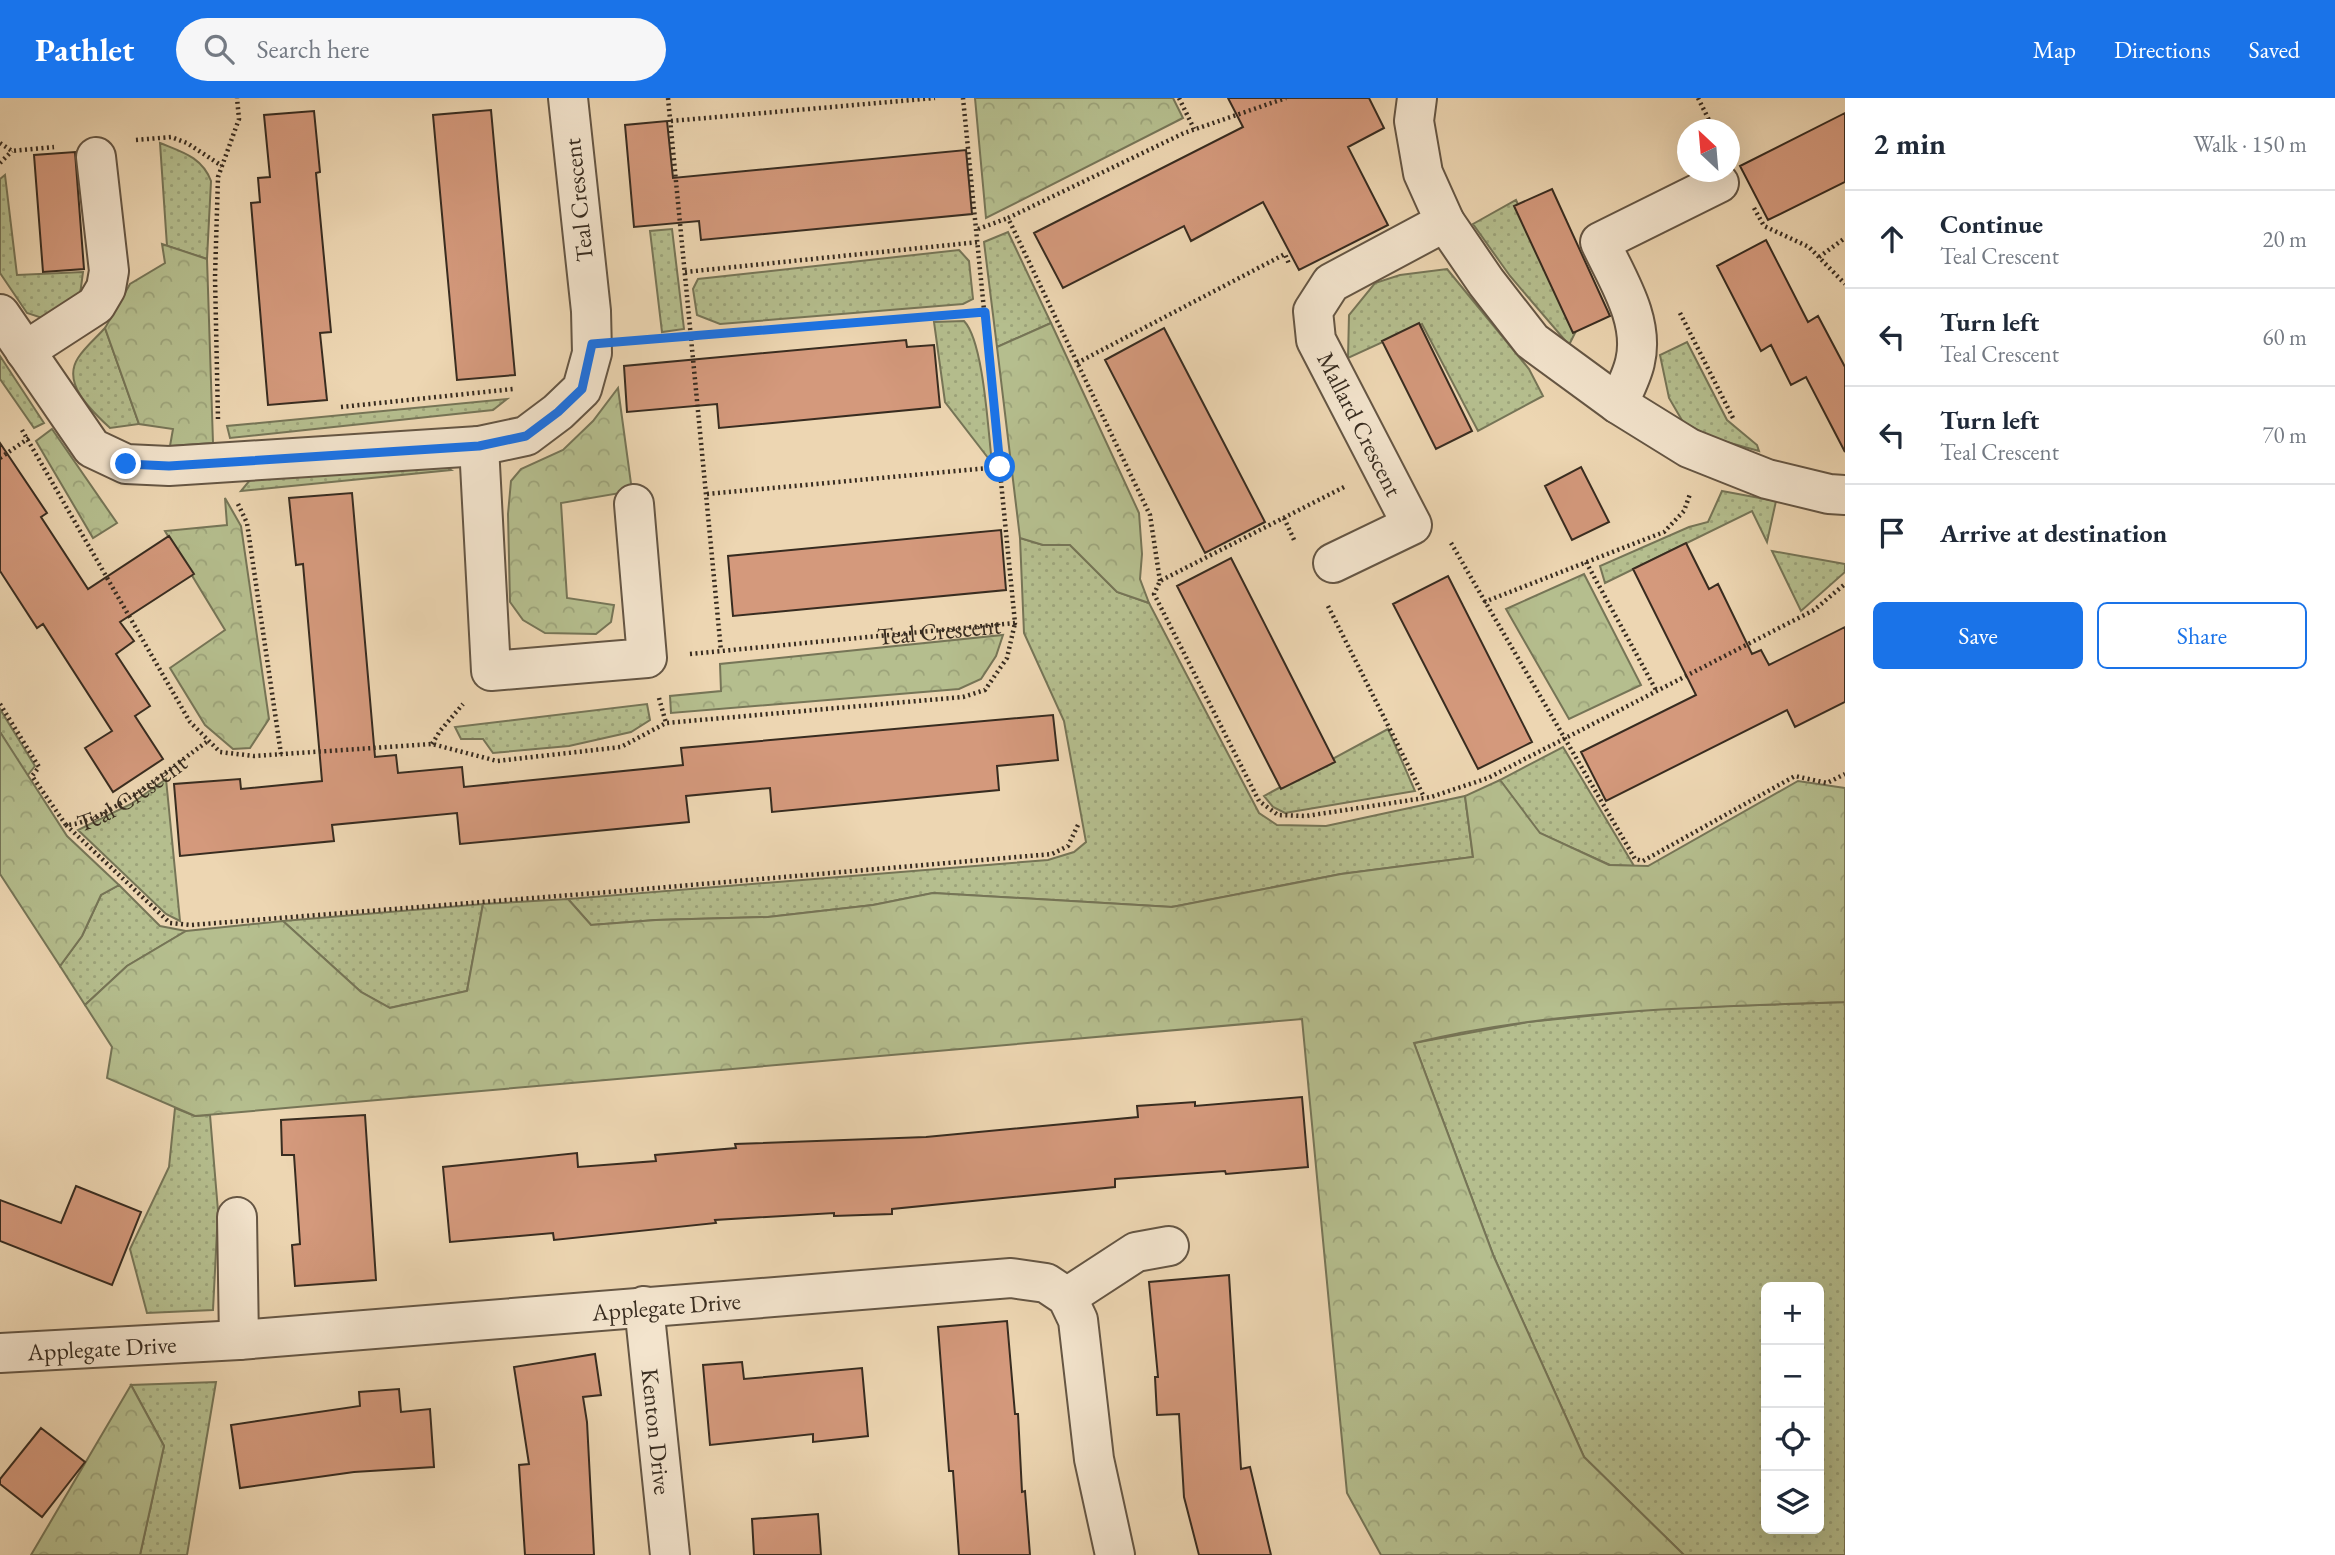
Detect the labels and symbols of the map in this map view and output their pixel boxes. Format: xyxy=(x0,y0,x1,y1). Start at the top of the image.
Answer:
north arrow xyxy=(1677,119,1740,182)
street label: Teal Crescent xyxy=(556,136,600,263)
street label: Mallard Crescent xyxy=(1310,347,1410,502)
route end xyxy=(110,448,141,479)
route start xyxy=(984,451,1015,482)
street label: Teal Crescent xyxy=(876,609,1003,652)
street label: Teal Crescent xyxy=(73,746,193,838)
street label: Applegate Drive xyxy=(590,1284,742,1327)
street label: Applegate Drive xyxy=(25,1328,177,1367)
street label: Kenton Drive xyxy=(635,1367,679,1496)

